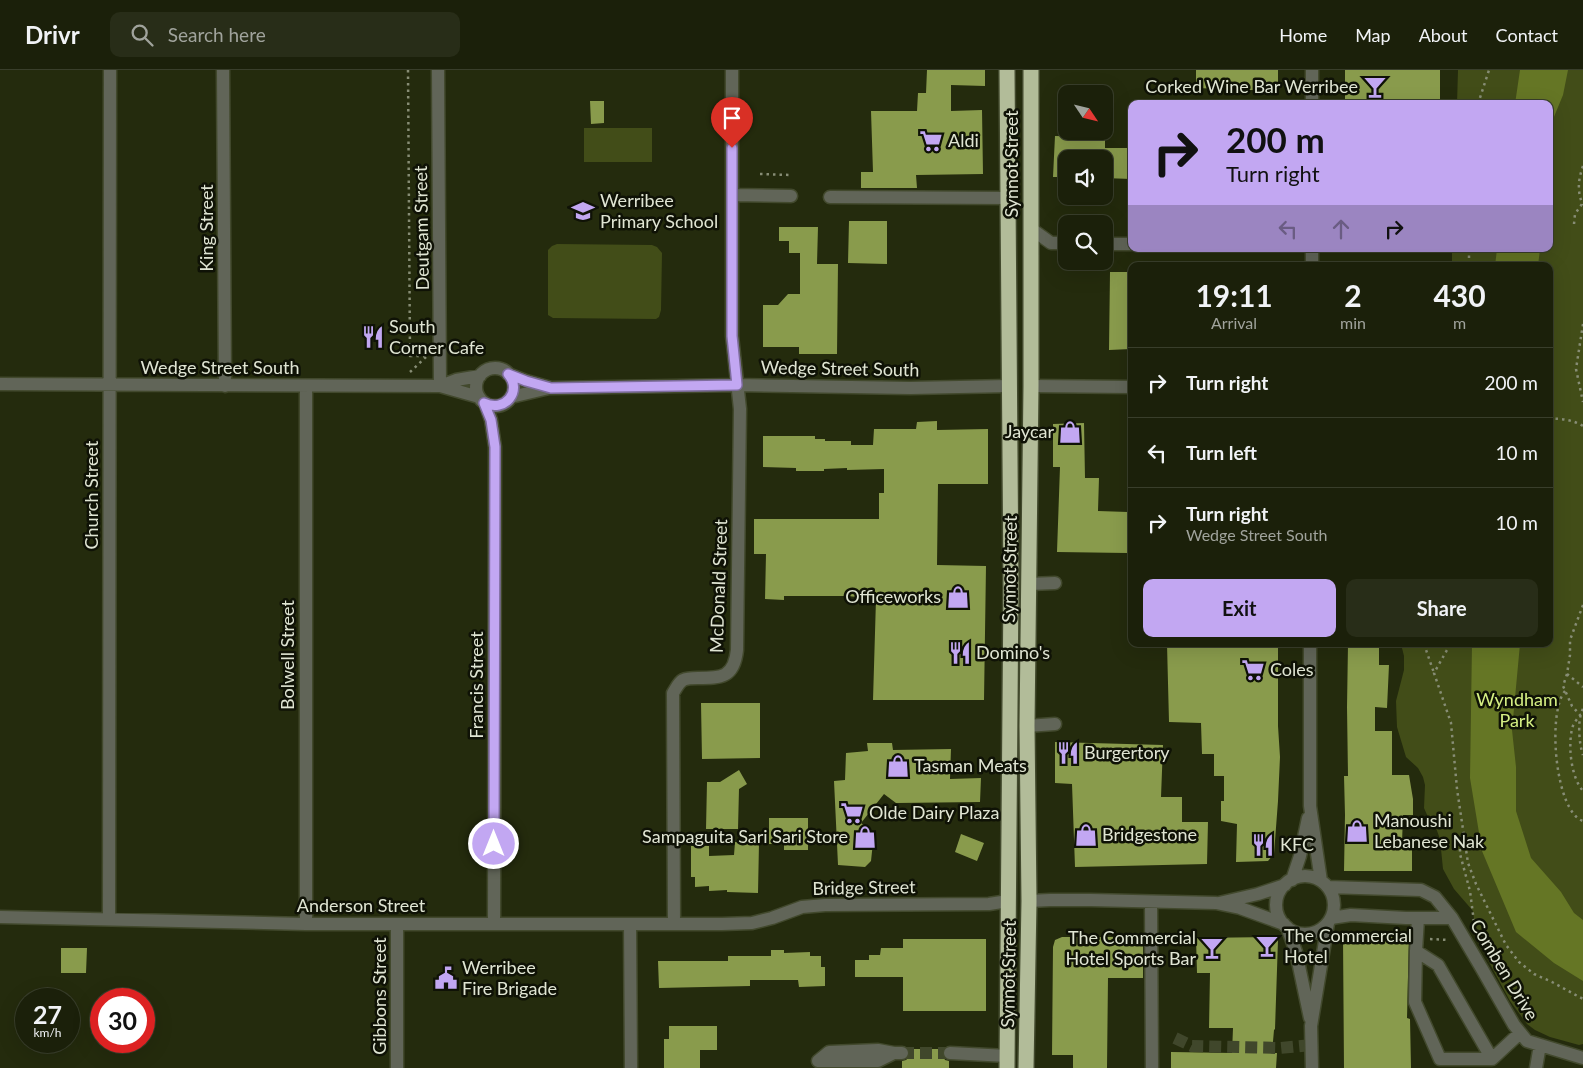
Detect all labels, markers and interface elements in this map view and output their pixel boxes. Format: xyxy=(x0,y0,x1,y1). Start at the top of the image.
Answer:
search box xyxy=(110,12,460,57)
text: Drivr xyxy=(25,20,80,49)
icon: search xyxy=(128,21,156,49)
text: Search here xyxy=(168,23,266,46)
text: Home xyxy=(1279,24,1327,46)
text: Map xyxy=(1355,24,1391,46)
text: About xyxy=(1419,24,1468,46)
text: Contact xyxy=(1496,24,1558,46)
bar icon: Corked Wine Bar Werribee xyxy=(1362,74,1388,100)
place label: Corked Wine Bar Werribee xyxy=(1145,75,1358,97)
north arrow xyxy=(1058,85,1112,140)
map controls xyxy=(1058,85,1113,270)
pin xyxy=(711,97,753,148)
icon: arrive xyxy=(718,104,746,132)
street label: Synnot Street xyxy=(1000,110,1022,218)
text: 200 m xyxy=(1226,118,1325,160)
icon: right xyxy=(1143,120,1208,185)
supermarket icon: Aldi xyxy=(918,128,944,154)
place label: Aldi xyxy=(948,129,979,151)
button: sound xyxy=(1058,150,1113,205)
text: Turn right xyxy=(1226,160,1320,187)
street label: Deutgam Street xyxy=(409,165,433,291)
street label: King Street xyxy=(195,184,217,272)
place label: Werribee Primary School xyxy=(600,189,718,232)
school or university icon: Werribee Primary School xyxy=(570,198,596,224)
button: search xyxy=(1058,215,1113,270)
icon: left xyxy=(1274,215,1302,243)
icon: ahead xyxy=(1327,215,1355,243)
icon: right xyxy=(1380,215,1408,243)
text: 19:11 xyxy=(1195,277,1273,313)
text: 2 xyxy=(1344,277,1362,313)
text: 430 xyxy=(1433,277,1486,313)
text: Arrival xyxy=(1211,313,1257,332)
text: min xyxy=(1340,313,1366,332)
text: m xyxy=(1453,313,1466,332)
place label: South Corner Cafe xyxy=(389,315,484,358)
restaurant icon: South Corner Cafe xyxy=(360,324,386,350)
street label: Wedge Street South xyxy=(141,356,300,378)
street label: Wedge Street South xyxy=(760,356,920,380)
icon: right xyxy=(1143,369,1171,397)
text: Turn right xyxy=(1186,371,1268,394)
text: 200 m xyxy=(1484,371,1538,394)
shop icon: Jaycar xyxy=(1057,419,1083,445)
place label: Jaycar xyxy=(1005,420,1054,442)
icon: left xyxy=(1143,439,1171,467)
street label: Church Street xyxy=(80,440,102,549)
text: Turn left xyxy=(1186,441,1257,464)
text: 10 m xyxy=(1495,441,1538,464)
text: Turn right xyxy=(1186,502,1268,525)
icon: right xyxy=(1143,509,1171,537)
text: 10 m xyxy=(1495,511,1538,534)
street label: Synnot Street xyxy=(997,515,1021,623)
street label: McDonald Street xyxy=(705,518,731,653)
text: Wedge Street South xyxy=(1186,525,1327,544)
button: Exit xyxy=(1143,579,1336,637)
button: Share xyxy=(1346,579,1538,637)
shop icon: Officeworks xyxy=(945,584,971,610)
place label: Officeworks xyxy=(845,585,941,607)
street label: Bolwell Street xyxy=(276,599,298,710)
street label: Francis Street xyxy=(465,631,487,739)
restaurant icon: Domino's xyxy=(947,640,973,666)
place label: Domino's xyxy=(976,641,1050,663)
supermarket icon: Coles xyxy=(1240,657,1266,683)
place label: Coles xyxy=(1270,658,1314,680)
park label: Wyndham Park xyxy=(1476,688,1558,731)
restaurant icon: Burgertory xyxy=(1055,740,1081,766)
place label: Burgertory xyxy=(1084,741,1170,763)
shop icon: Tasman Meats xyxy=(885,753,911,779)
place label: Tasman Meats xyxy=(914,754,1027,776)
supermarket icon: Olde Dairy Plaza xyxy=(839,800,865,826)
place label: Olde Dairy Plaza xyxy=(869,801,999,823)
place label: Manoushi Lebanese Nak xyxy=(1374,809,1485,852)
position arrow xyxy=(467,817,519,869)
shop icon: Manoushi Lebanese Nak xyxy=(1344,818,1370,844)
shop icon: Bridgestone xyxy=(1073,822,1099,848)
place label: Bridgestone xyxy=(1102,823,1197,845)
shop icon: Sampaguita Sari Sari Store xyxy=(852,824,878,850)
place label: Sampaguita Sari Sari Store xyxy=(642,825,848,847)
restaurant icon: KFC xyxy=(1250,832,1276,858)
place label: KFC xyxy=(1280,833,1314,855)
street label: Bridge Street xyxy=(812,875,916,899)
street label: Anderson Street xyxy=(297,894,426,916)
street label: Comben Drive xyxy=(1466,915,1544,1024)
street label: Synnot Street xyxy=(996,920,1020,1028)
place label: The Commercial Hotel xyxy=(1284,924,1412,967)
place label: The Commercial Hotel Sports Bar xyxy=(1065,926,1196,969)
bar icon: The Commercial Hotel xyxy=(1254,933,1280,959)
bar icon: The Commercial Hotel Sports Bar xyxy=(1199,935,1225,961)
street label: Gibbons Street xyxy=(368,937,390,1055)
place label: Werribee Fire Brigade xyxy=(462,956,557,999)
public building icon: Werribee Fire Brigade xyxy=(433,965,459,991)
speed limit sign: 30 xyxy=(90,988,155,1053)
text: 27 xyxy=(33,999,62,1029)
text: km/h xyxy=(33,1025,62,1040)

